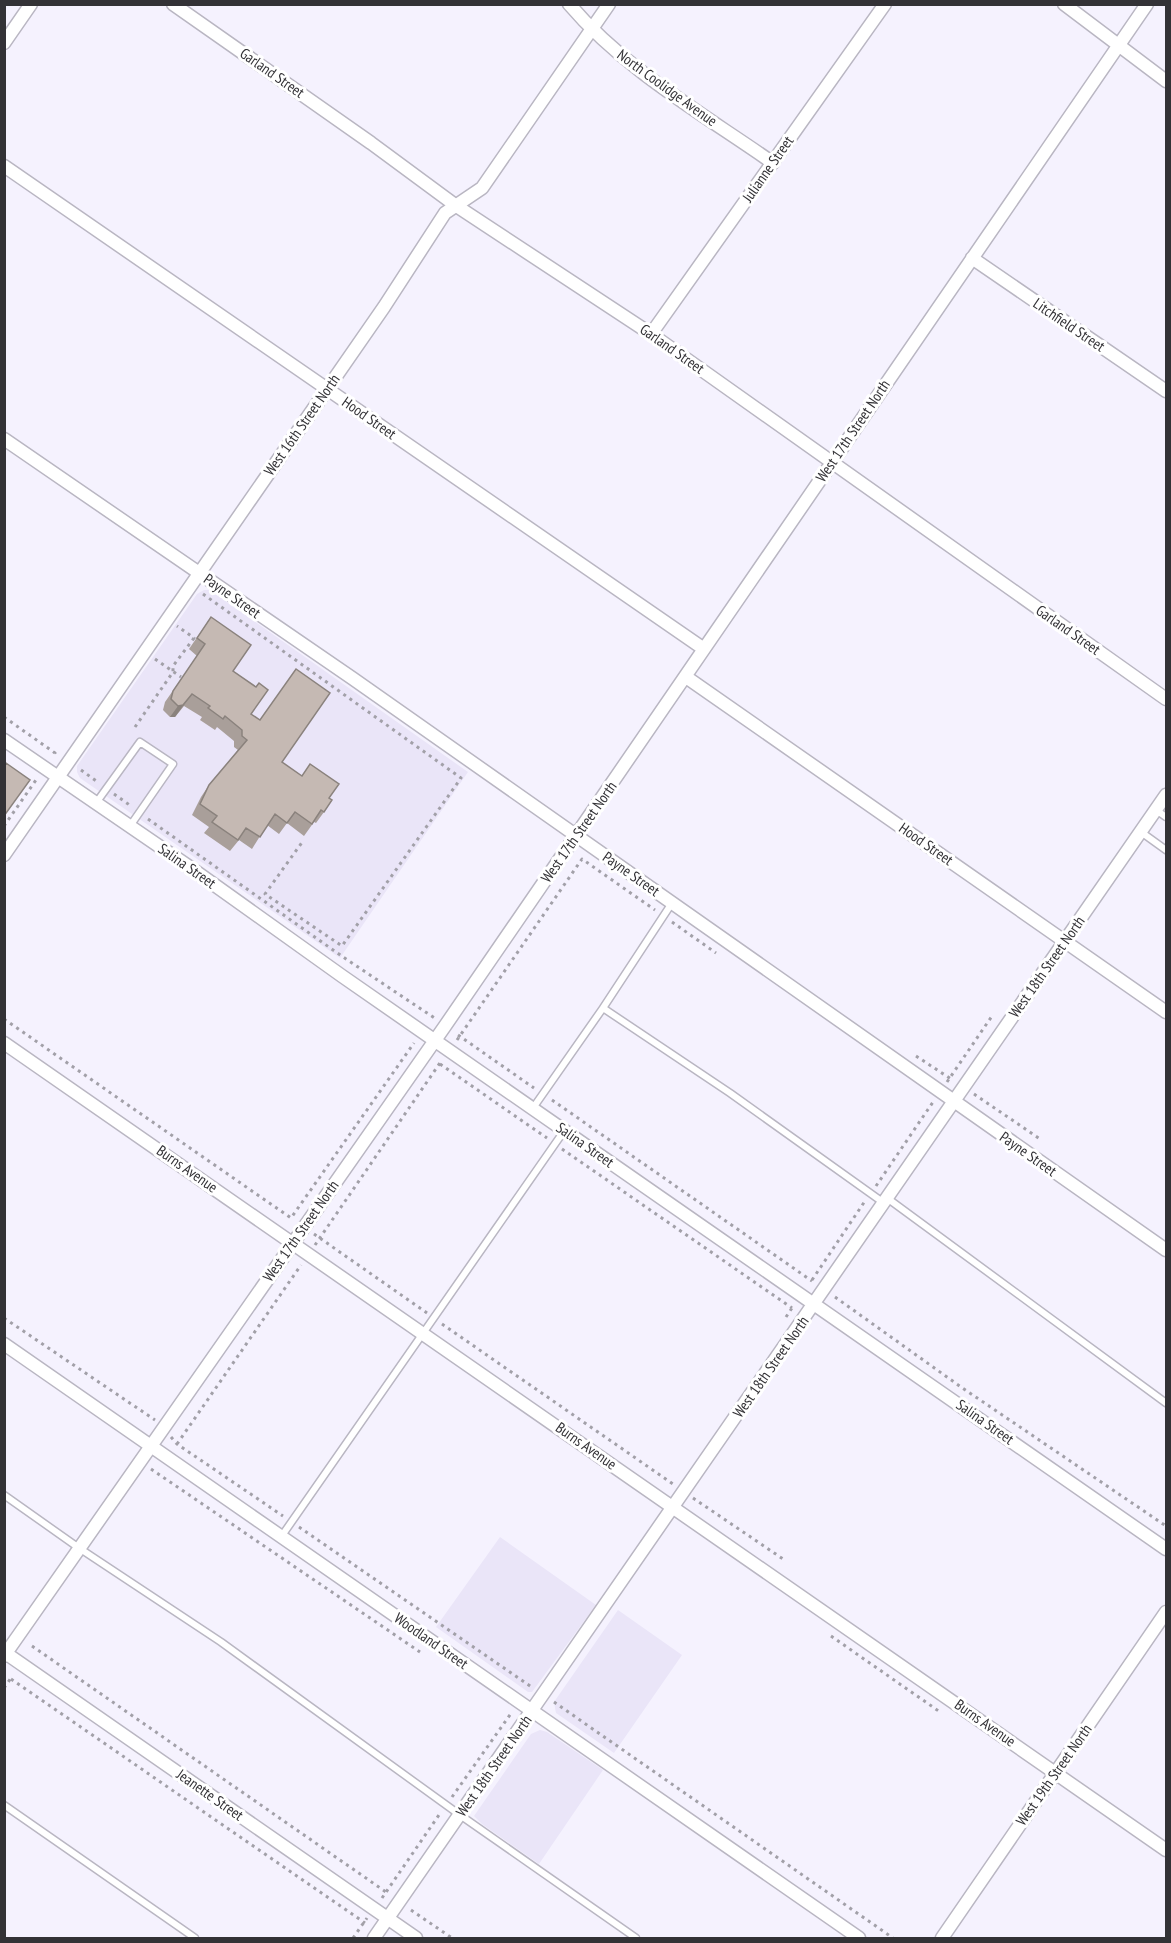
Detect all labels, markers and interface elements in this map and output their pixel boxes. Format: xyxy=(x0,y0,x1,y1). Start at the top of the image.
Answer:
street label: Garland Street xyxy=(236,44,308,102)
street label: North Coolidge Avenue xyxy=(614,45,721,130)
street label: Julianne Street xyxy=(737,132,797,206)
street label: Litchfield Street xyxy=(1030,294,1109,356)
street label: Garland Street xyxy=(636,320,708,378)
street label: West 16th Street North xyxy=(260,370,344,479)
street label: West 17th Street North xyxy=(811,376,894,486)
street label: Hood Street xyxy=(339,392,400,443)
street label: Payne Street xyxy=(200,569,264,622)
street label: Garland Street xyxy=(1032,601,1104,659)
street label: West 17th Street North xyxy=(537,777,621,886)
street label: Hood Street xyxy=(896,818,957,869)
street label: Salina Street xyxy=(155,839,220,892)
street label: Payne Street xyxy=(599,847,663,900)
street label: West 18th Street North xyxy=(1005,912,1089,1021)
street label: Salina Street xyxy=(553,1118,618,1171)
street label: Payne Street xyxy=(996,1127,1060,1180)
street label: Burns Avenue xyxy=(153,1141,221,1196)
street label: West 17th Street North xyxy=(259,1176,343,1285)
street label: West 18th Street North xyxy=(729,1312,813,1421)
street label: Salina Street xyxy=(953,1395,1018,1448)
street label: Burns Avenue xyxy=(552,1418,620,1473)
street label: Woodland Street xyxy=(391,1608,472,1673)
street label: Burns Avenue xyxy=(951,1695,1019,1750)
street label: West 18th Street North xyxy=(452,1711,536,1820)
street label: West 19th Street North xyxy=(1012,1720,1096,1829)
street label: Jeanette Street xyxy=(172,1764,247,1824)

